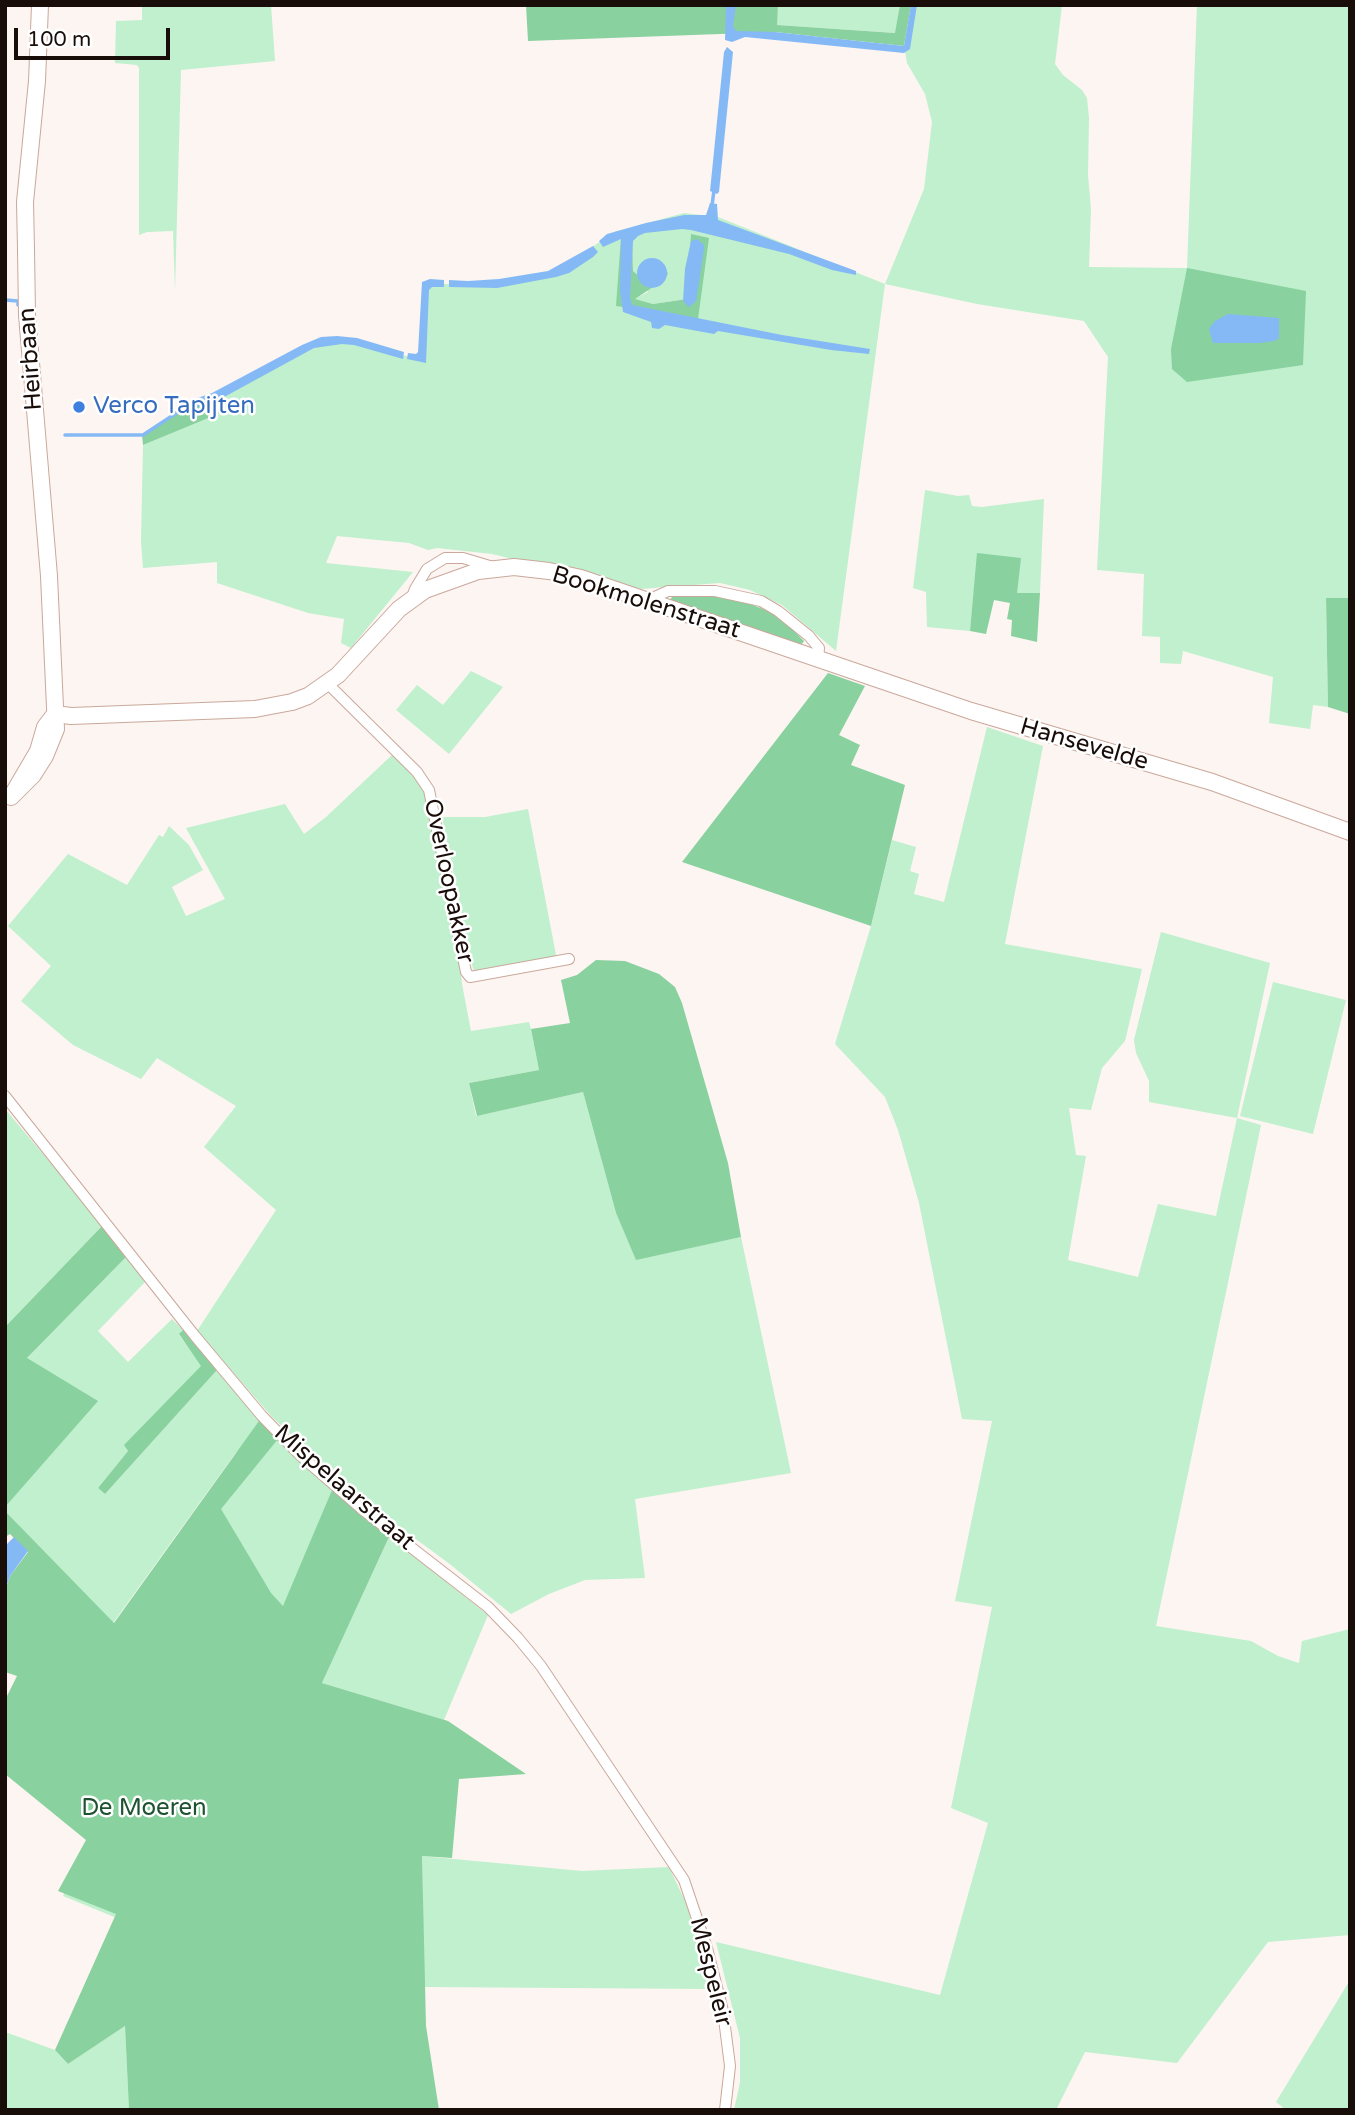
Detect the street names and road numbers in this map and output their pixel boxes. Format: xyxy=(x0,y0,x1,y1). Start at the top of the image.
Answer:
street label: Heirbaan xyxy=(13,306,49,412)
street label: Bookmolenstraat xyxy=(548,561,744,645)
street label: Hansevelde xyxy=(1017,713,1151,777)
street label: Overloopakker xyxy=(417,796,479,966)
street label: Mispelaarstraat xyxy=(268,1419,420,1557)
street label: Mespeleir xyxy=(683,1914,737,2030)

